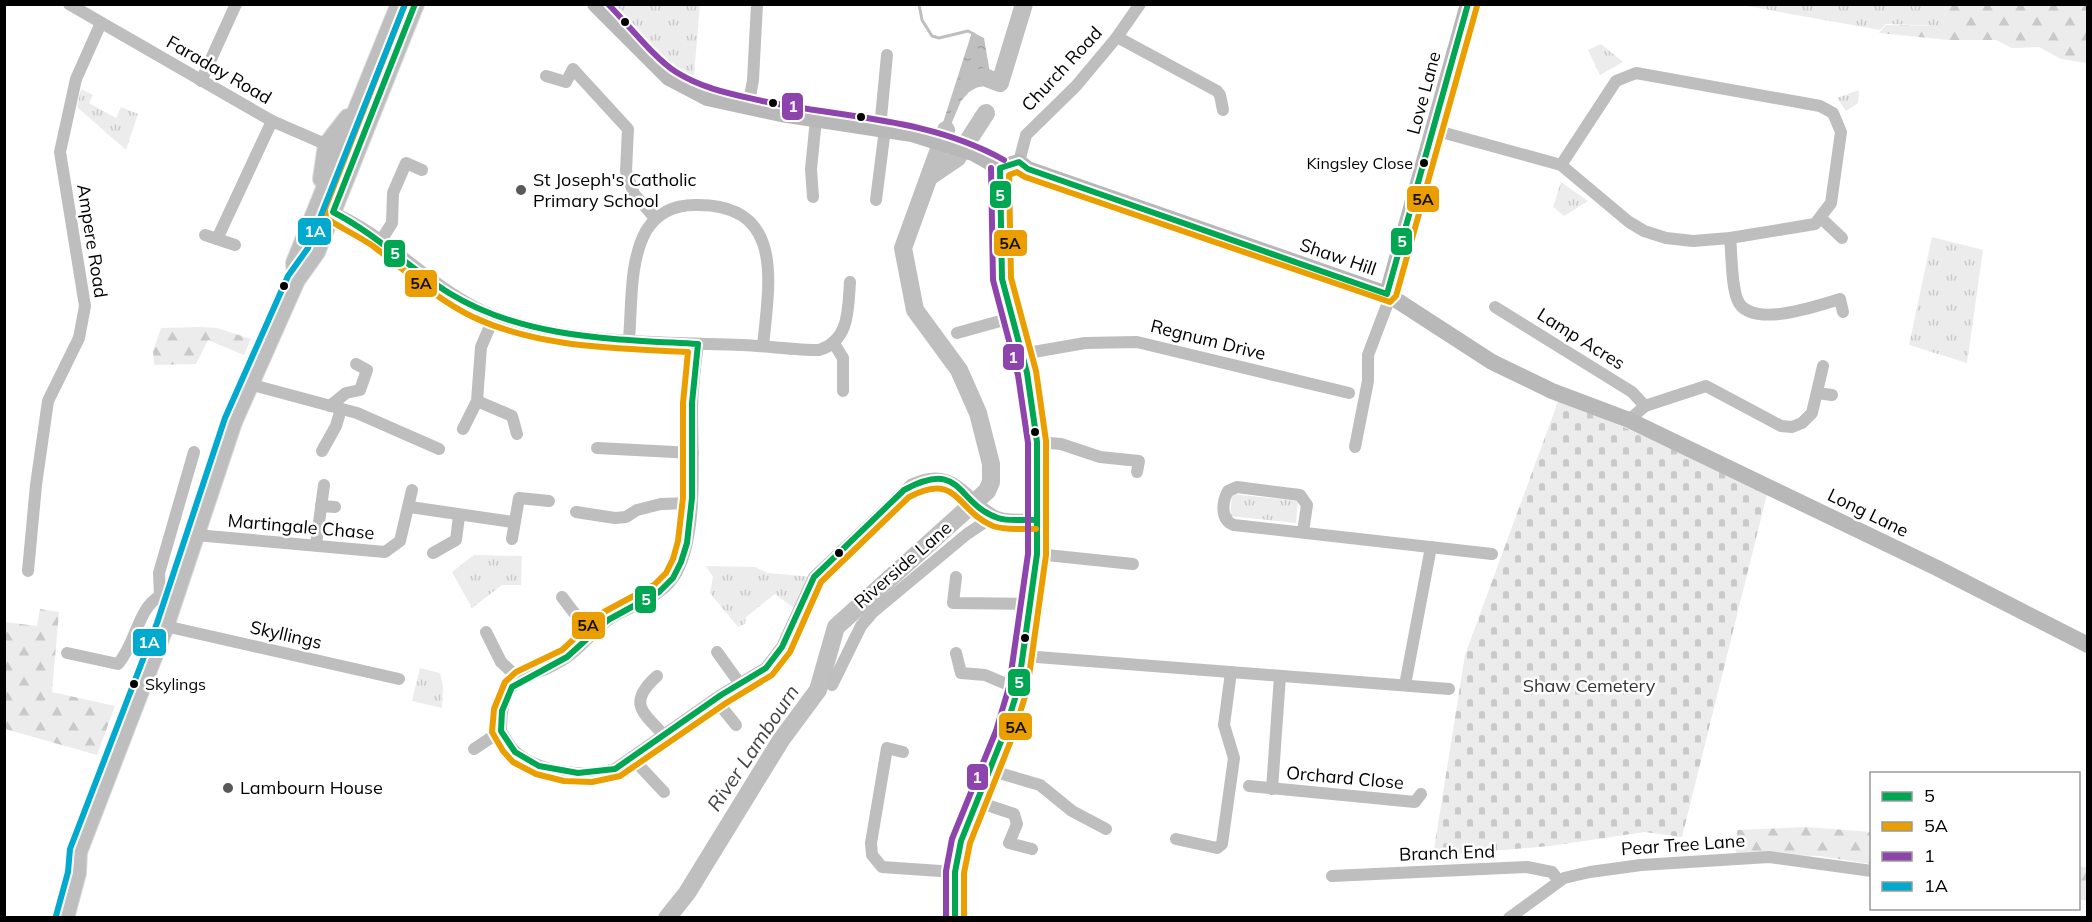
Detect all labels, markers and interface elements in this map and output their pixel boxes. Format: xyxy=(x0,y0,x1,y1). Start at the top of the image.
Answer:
unlabelled marker xyxy=(619,16,631,28)
street label: Church Road xyxy=(1016,21,1107,116)
street label: Faraday Road xyxy=(163,30,276,109)
street label: Love Lane xyxy=(1401,49,1446,137)
line badge: 1 xyxy=(781,92,804,121)
text: 1 xyxy=(788,96,798,116)
unlabelled marker xyxy=(767,97,779,109)
unlabelled marker xyxy=(855,111,867,123)
place label: Kingsley Close xyxy=(1306,153,1413,173)
marker: Kingsley Close xyxy=(1418,157,1430,169)
place label: St Joseph's Catholic Primary School xyxy=(533,168,697,212)
line badge: 5 xyxy=(989,180,1012,209)
street label: Ampere Road xyxy=(72,182,113,299)
marker: St Joseph's Catholic Primary School xyxy=(514,183,528,197)
text: 5 xyxy=(995,185,1005,205)
line badge: 5A xyxy=(1406,185,1440,213)
text: 5A xyxy=(1412,189,1434,209)
line badge: 1A xyxy=(297,217,332,246)
text: 1A xyxy=(304,221,326,241)
line badge: 5 xyxy=(1390,227,1413,256)
line badge: 5A xyxy=(993,229,1028,257)
text: 5 xyxy=(1397,231,1407,251)
text: 5A xyxy=(999,233,1021,253)
street label: Shaw Hill xyxy=(1297,233,1379,280)
line badge: 5 xyxy=(383,239,406,268)
text: 5 xyxy=(390,243,400,263)
line badge: 5A xyxy=(404,269,438,298)
text: 5A xyxy=(410,273,432,293)
unlabelled marker xyxy=(278,280,290,292)
street label: Lamp Acres xyxy=(1533,303,1629,375)
street label: Regnum Drive xyxy=(1148,314,1268,365)
line badge: 1 xyxy=(1002,343,1025,371)
text: 1 xyxy=(1008,347,1018,367)
unlabelled marker xyxy=(1029,426,1041,438)
street label: Long Lane xyxy=(1824,483,1912,542)
street label: Martingale Chase xyxy=(227,509,375,544)
street label: Riverside Lane xyxy=(849,516,956,613)
unlabelled marker xyxy=(833,547,845,559)
line badge: 5 xyxy=(634,585,657,614)
text: 5 xyxy=(641,589,651,609)
line badge: 5A xyxy=(571,611,606,640)
street label: Skyllings xyxy=(248,615,324,654)
text: 5A xyxy=(577,615,599,635)
line badge: 1A xyxy=(132,628,167,657)
text: 1A xyxy=(138,632,160,652)
unlabelled marker xyxy=(1019,632,1031,644)
line badge: 5 xyxy=(1007,668,1031,697)
text: 5 xyxy=(1014,672,1024,692)
place label: Skylings xyxy=(145,674,206,694)
park label: Shaw Cemetery xyxy=(1523,674,1656,697)
marker: Skylings xyxy=(128,678,140,690)
water label: River Lambourn xyxy=(701,680,804,816)
line badge: 5A xyxy=(998,712,1033,741)
text: 5A xyxy=(1005,717,1027,737)
street label: Orchard Close xyxy=(1285,761,1405,794)
line badge: 1 xyxy=(966,763,989,791)
text: 1 xyxy=(972,767,982,787)
legend xyxy=(1870,772,2080,910)
place label: Lambourn House xyxy=(240,776,383,799)
marker: Lambourn House xyxy=(221,781,235,795)
text: 5 xyxy=(1924,784,1935,807)
text: 5A xyxy=(1924,814,1948,837)
street label: Pear Tree Lane xyxy=(1620,829,1746,860)
street label: Branch End xyxy=(1399,839,1495,866)
text: 1 xyxy=(1924,844,1935,867)
text: 1A xyxy=(1924,874,1948,897)

